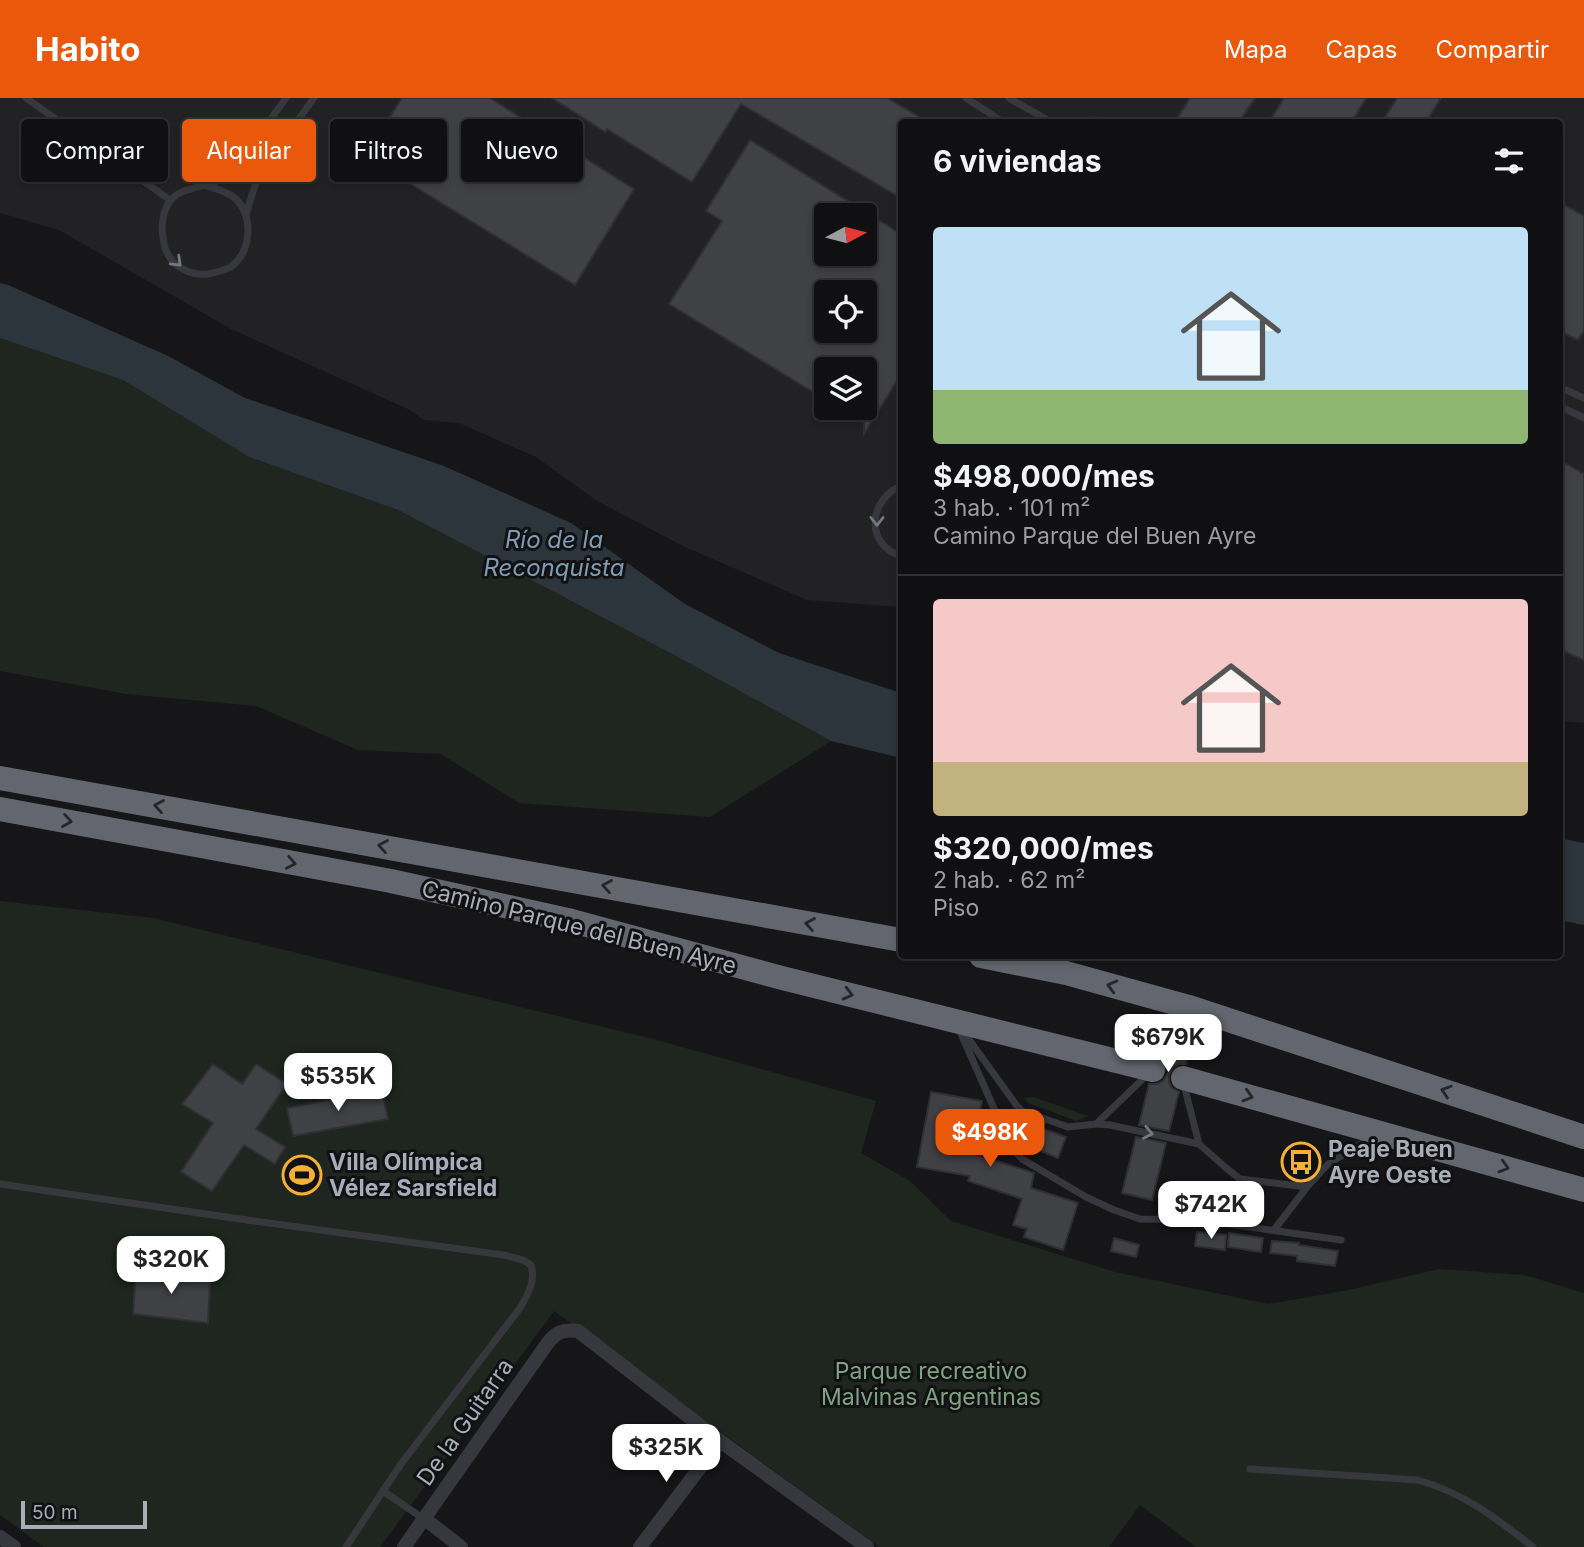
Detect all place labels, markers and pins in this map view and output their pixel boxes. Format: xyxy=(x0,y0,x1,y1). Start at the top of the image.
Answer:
pin: $679K xyxy=(1119,1014,1217,1074)
pin: $535K xyxy=(289,1054,387,1113)
pin: $498K xyxy=(941,1110,1039,1169)
place label: Peaje Buen Ayre Oeste xyxy=(1328,1135,1453,1189)
bus stop icon: Peaje Buen Ayre Oeste xyxy=(1280,1141,1322,1183)
place label: Villa Olímpica Vélez Sarsfield xyxy=(329,1148,497,1202)
sports icon: Villa Olímpica Vélez Sarsfield xyxy=(281,1154,323,1196)
pin: $742K xyxy=(1162,1182,1260,1241)
pin: $320K xyxy=(122,1236,220,1296)
pin: $325K xyxy=(617,1424,715,1484)

